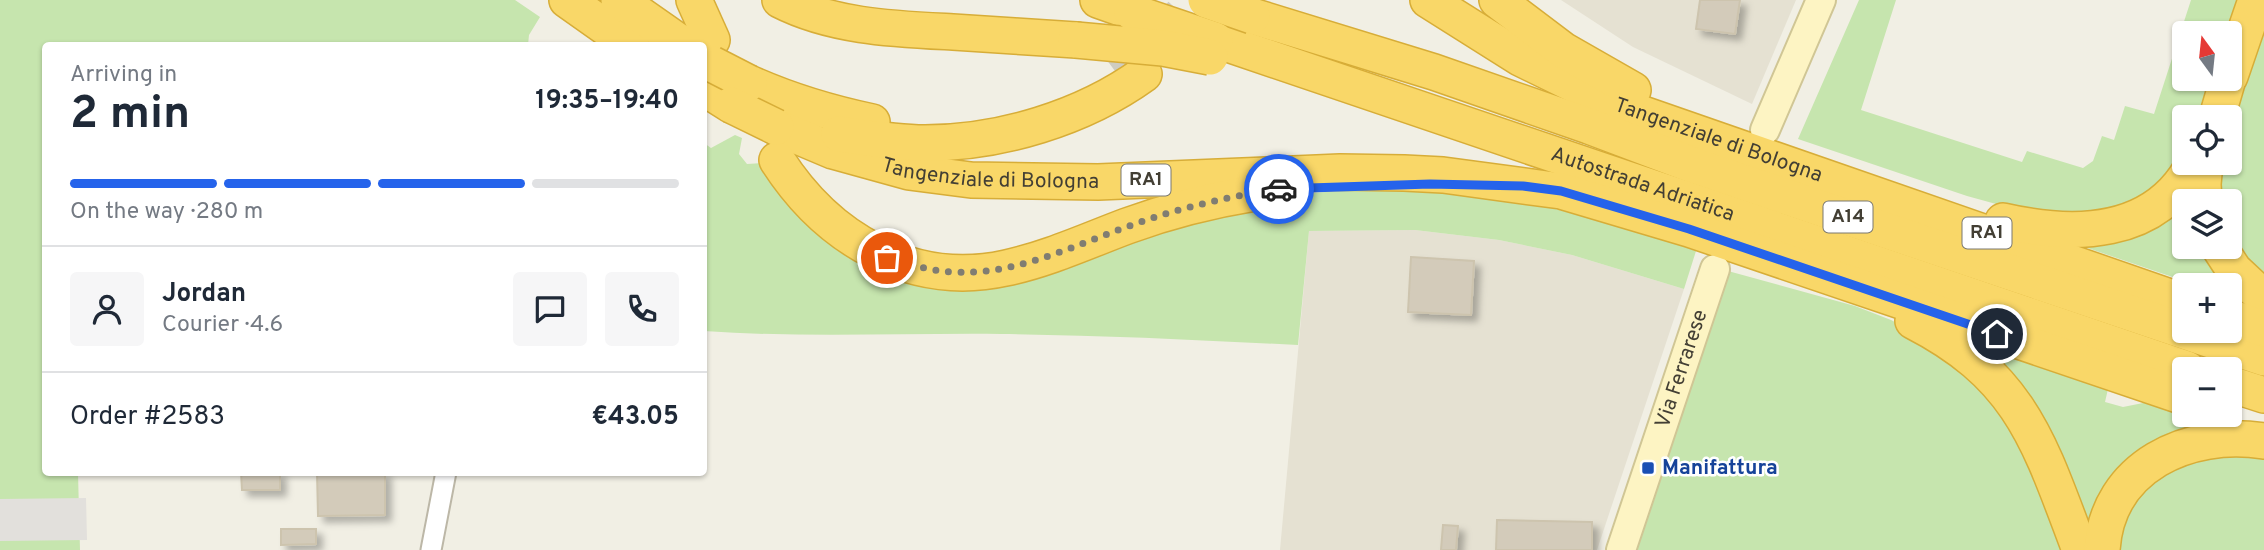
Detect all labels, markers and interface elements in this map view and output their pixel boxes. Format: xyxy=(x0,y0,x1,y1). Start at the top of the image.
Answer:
north arrow xyxy=(2172,21,2242,91)
map controls xyxy=(2172,21,2242,427)
text: Arriving in xyxy=(70,61,177,90)
text: 19:35–19:40 xyxy=(535,85,679,118)
text: 2 min xyxy=(70,86,190,145)
street label: Tangenziale di Bologna xyxy=(1611,92,1826,189)
button: locate xyxy=(2172,105,2242,175)
street label: Autostrada Adriatica xyxy=(1547,141,1738,228)
street label: Tangenziale di Bologna xyxy=(878,152,1099,196)
courier xyxy=(1244,154,1314,224)
road number: RA1 xyxy=(1122,164,1170,196)
icon: car xyxy=(1260,170,1298,208)
button: layers xyxy=(2172,189,2242,259)
text: On the way · 280 m xyxy=(70,198,263,227)
road number: A14 xyxy=(1824,202,1872,232)
road number: RA1 xyxy=(1962,218,2011,248)
pin xyxy=(857,228,917,288)
icon: bag xyxy=(868,239,906,277)
button: person xyxy=(70,272,144,346)
button: chat xyxy=(513,272,587,346)
button: phone xyxy=(605,272,679,346)
button: + xyxy=(2172,273,2242,343)
text: Jordan xyxy=(162,278,246,311)
pin xyxy=(1967,304,2027,364)
street label: Via Ferrarese xyxy=(1649,306,1714,432)
text: Courier · 4.6 xyxy=(162,311,283,340)
icon: home xyxy=(1978,315,2016,353)
button: − xyxy=(2172,357,2242,427)
text: Order #2583 xyxy=(70,401,225,434)
text: €43.05 xyxy=(591,401,679,434)
place label: Manifattura xyxy=(1662,455,1778,482)
marker: Manifattura xyxy=(1640,460,1656,476)

